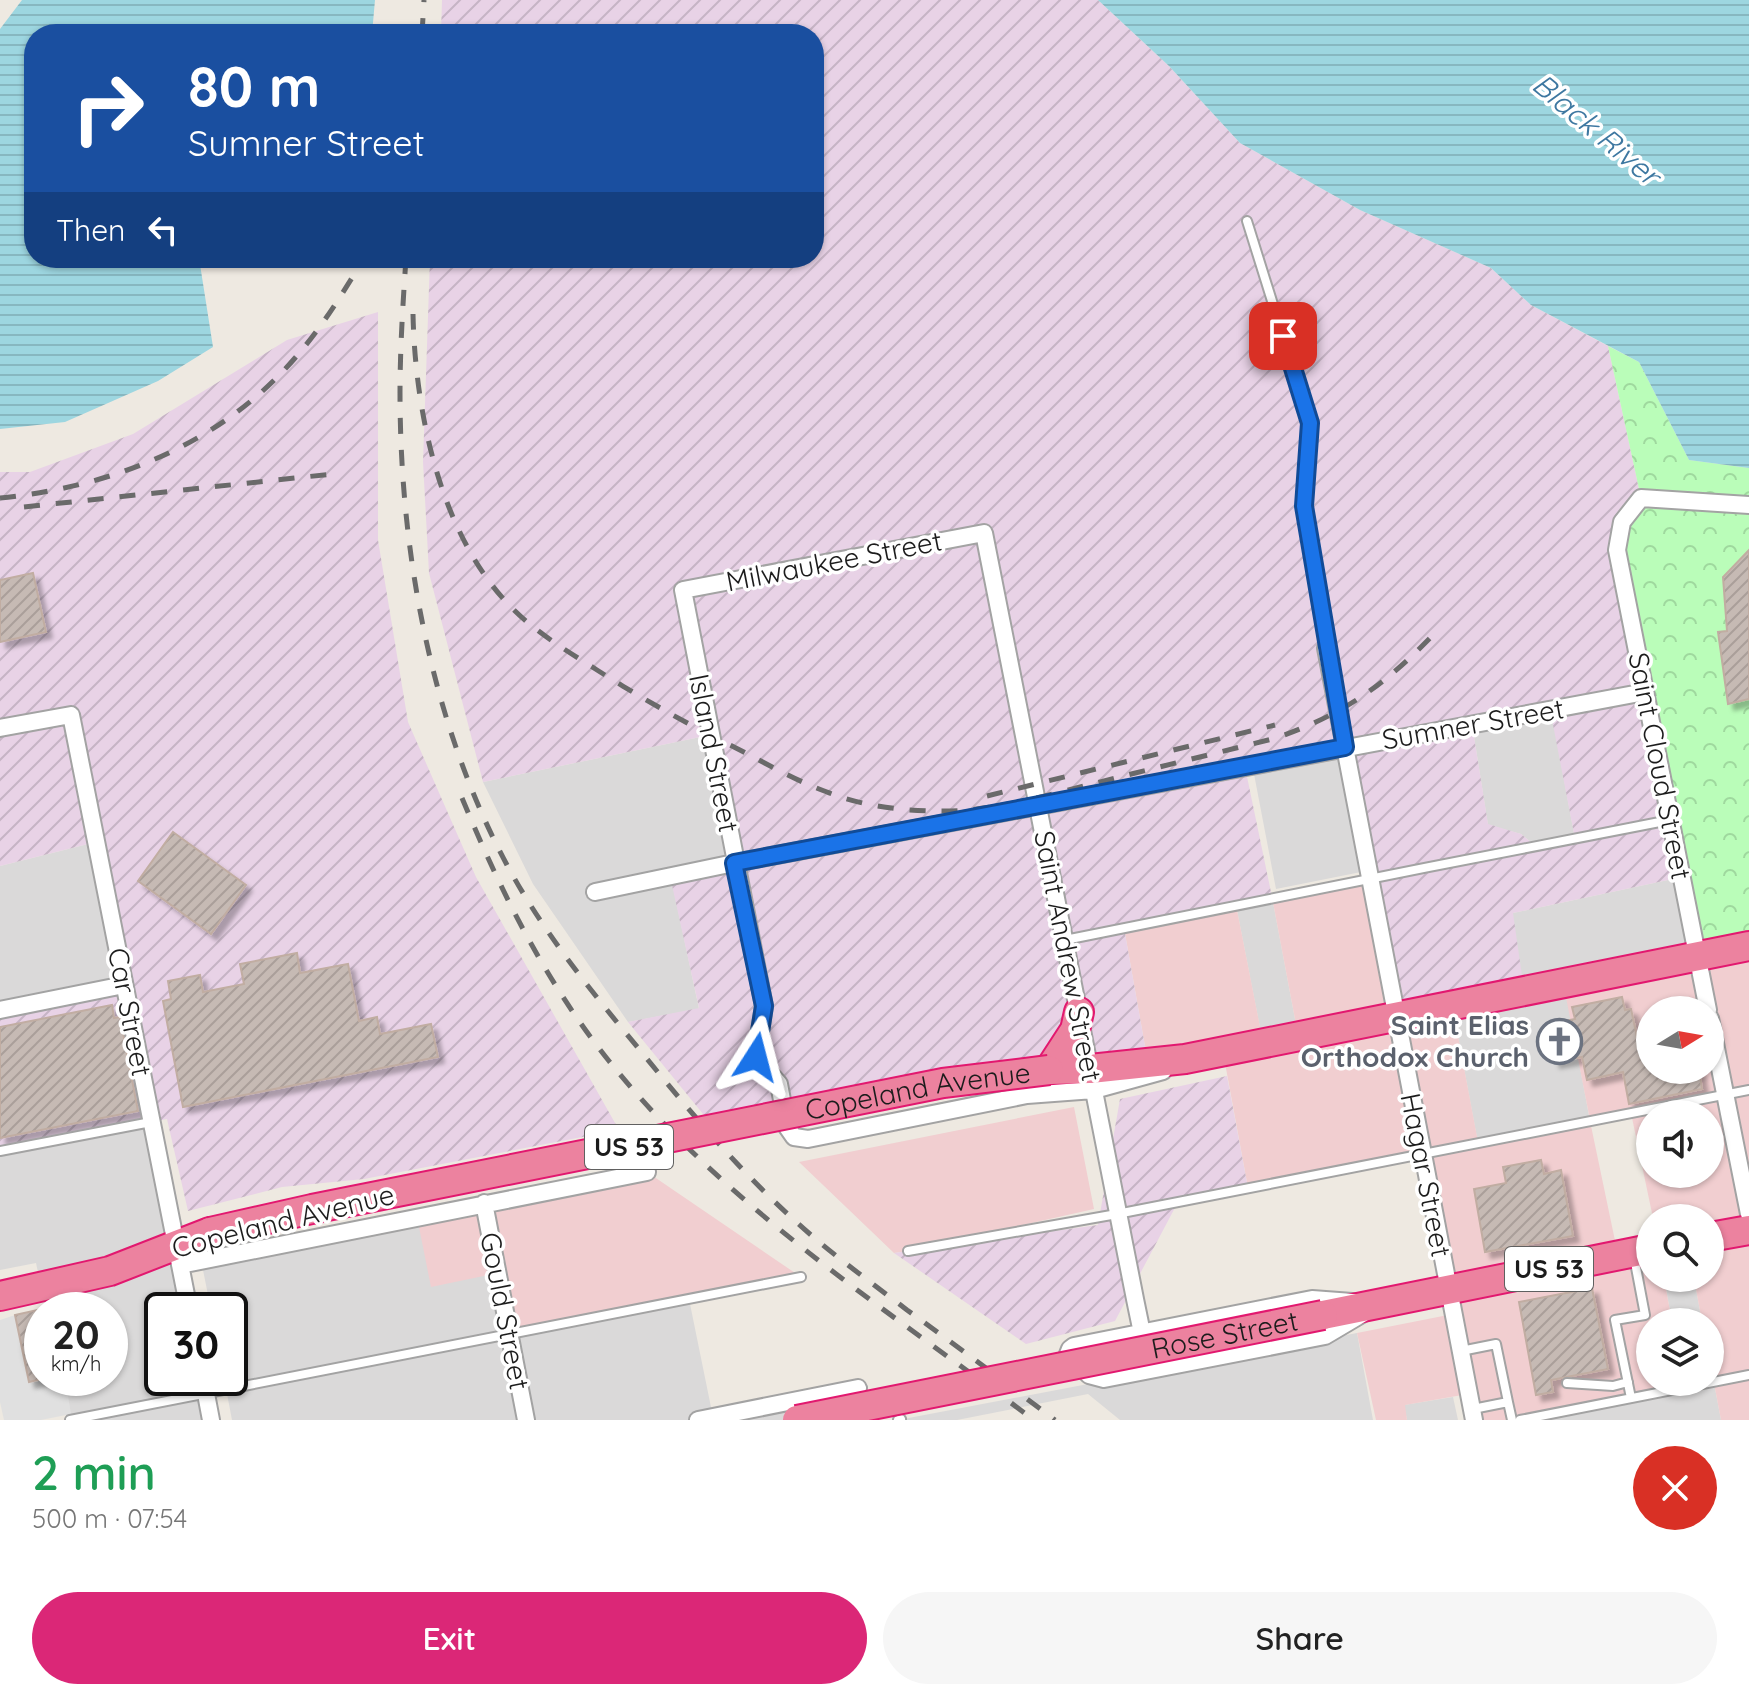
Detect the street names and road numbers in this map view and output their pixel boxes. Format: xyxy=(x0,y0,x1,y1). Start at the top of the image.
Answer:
street label: Milwaukee Street xyxy=(723,522,945,599)
street label: Saint Cloud Street xyxy=(1621,649,1700,882)
street label: Island Street xyxy=(682,671,747,835)
street label: Sumner Street xyxy=(1379,690,1567,757)
street label: Saint Andrew Street xyxy=(1027,828,1110,1084)
street label: Car Street xyxy=(101,945,160,1079)
street label: Copeland Avenue xyxy=(802,1054,1032,1127)
street label: Hagar Street xyxy=(1393,1090,1460,1260)
road number: US 53 xyxy=(585,1125,673,1169)
street label: Copeland Avenue xyxy=(168,1176,398,1265)
street label: Gould Street xyxy=(473,1229,538,1393)
road number: US 53 xyxy=(1505,1247,1593,1291)
street label: Rose Street xyxy=(1148,1302,1301,1366)

